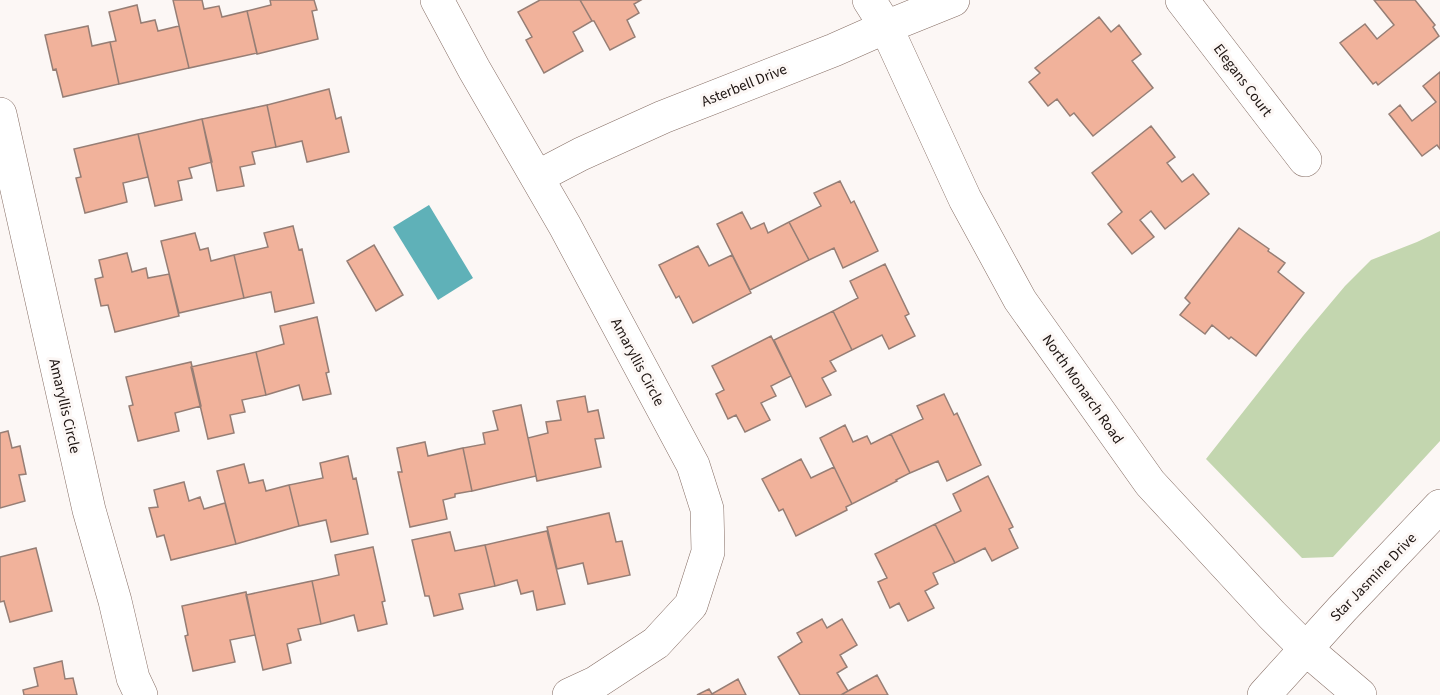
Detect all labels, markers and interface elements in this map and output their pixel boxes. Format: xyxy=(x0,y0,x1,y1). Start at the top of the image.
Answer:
street label: Elegans Court xyxy=(1208,39,1277,121)
street label: Asterbell Drive xyxy=(698,59,790,112)
street label: Amaryllis Circle xyxy=(606,315,670,410)
street label: North Monarch Road xyxy=(1037,330,1128,448)
street label: Amaryllis Circle xyxy=(43,357,86,456)
street label: Star Jasmine Drive xyxy=(1325,528,1421,627)

